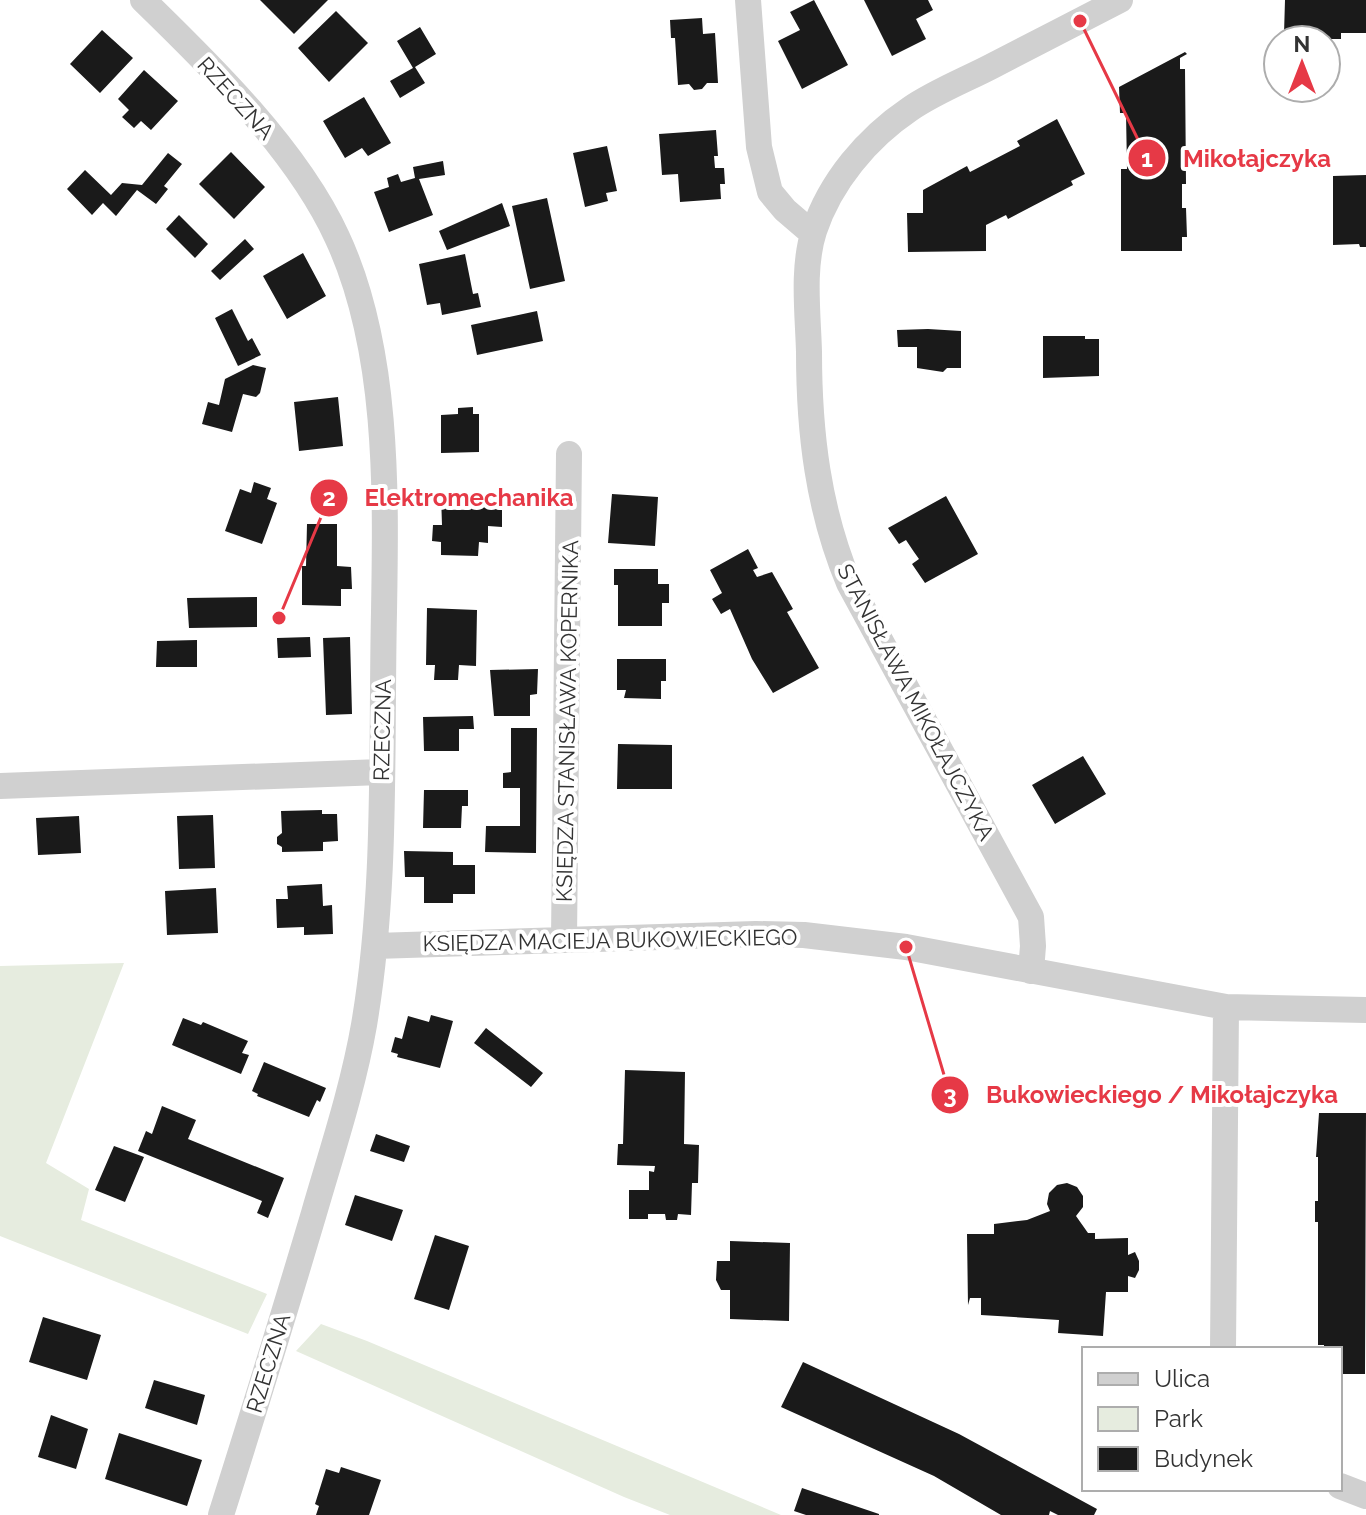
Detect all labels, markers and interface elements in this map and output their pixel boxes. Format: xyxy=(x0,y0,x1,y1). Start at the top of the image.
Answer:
north arrow xyxy=(1262,24,1342,104)
text: N xyxy=(1294,31,1310,57)
street label: RZECZNA xyxy=(192,51,280,145)
callout: Mikołajczyka xyxy=(1127,134,1347,182)
text: 1 xyxy=(1141,144,1153,173)
text: Mikołajczyka xyxy=(1183,144,1331,173)
callout: Elektromechanika xyxy=(309,474,590,522)
text: 2 xyxy=(322,483,336,512)
text: Elektromechanika xyxy=(365,483,574,512)
street label: KSIĘDZA STANISŁAWA KOPERNIKA xyxy=(551,540,583,902)
street label: STANISŁAWA MIKOŁAJCZYKA xyxy=(832,559,1000,845)
street label: RZECZNA xyxy=(368,679,396,781)
street label: KSIĘDZA MACIEJA BUKOWIECKIEGO xyxy=(422,924,798,956)
callout: Bukowieckiego / Mikołajczyka xyxy=(930,1071,1354,1119)
text: 3 xyxy=(943,1080,957,1109)
text: Bukowieckiego / Mikołajczyka xyxy=(986,1080,1338,1109)
street label: RZECZNA xyxy=(241,1310,295,1416)
legend xyxy=(1082,1347,1342,1491)
text: Ulica xyxy=(1154,1364,1210,1393)
text: Park xyxy=(1154,1404,1203,1433)
text: Budynek xyxy=(1154,1444,1253,1473)

